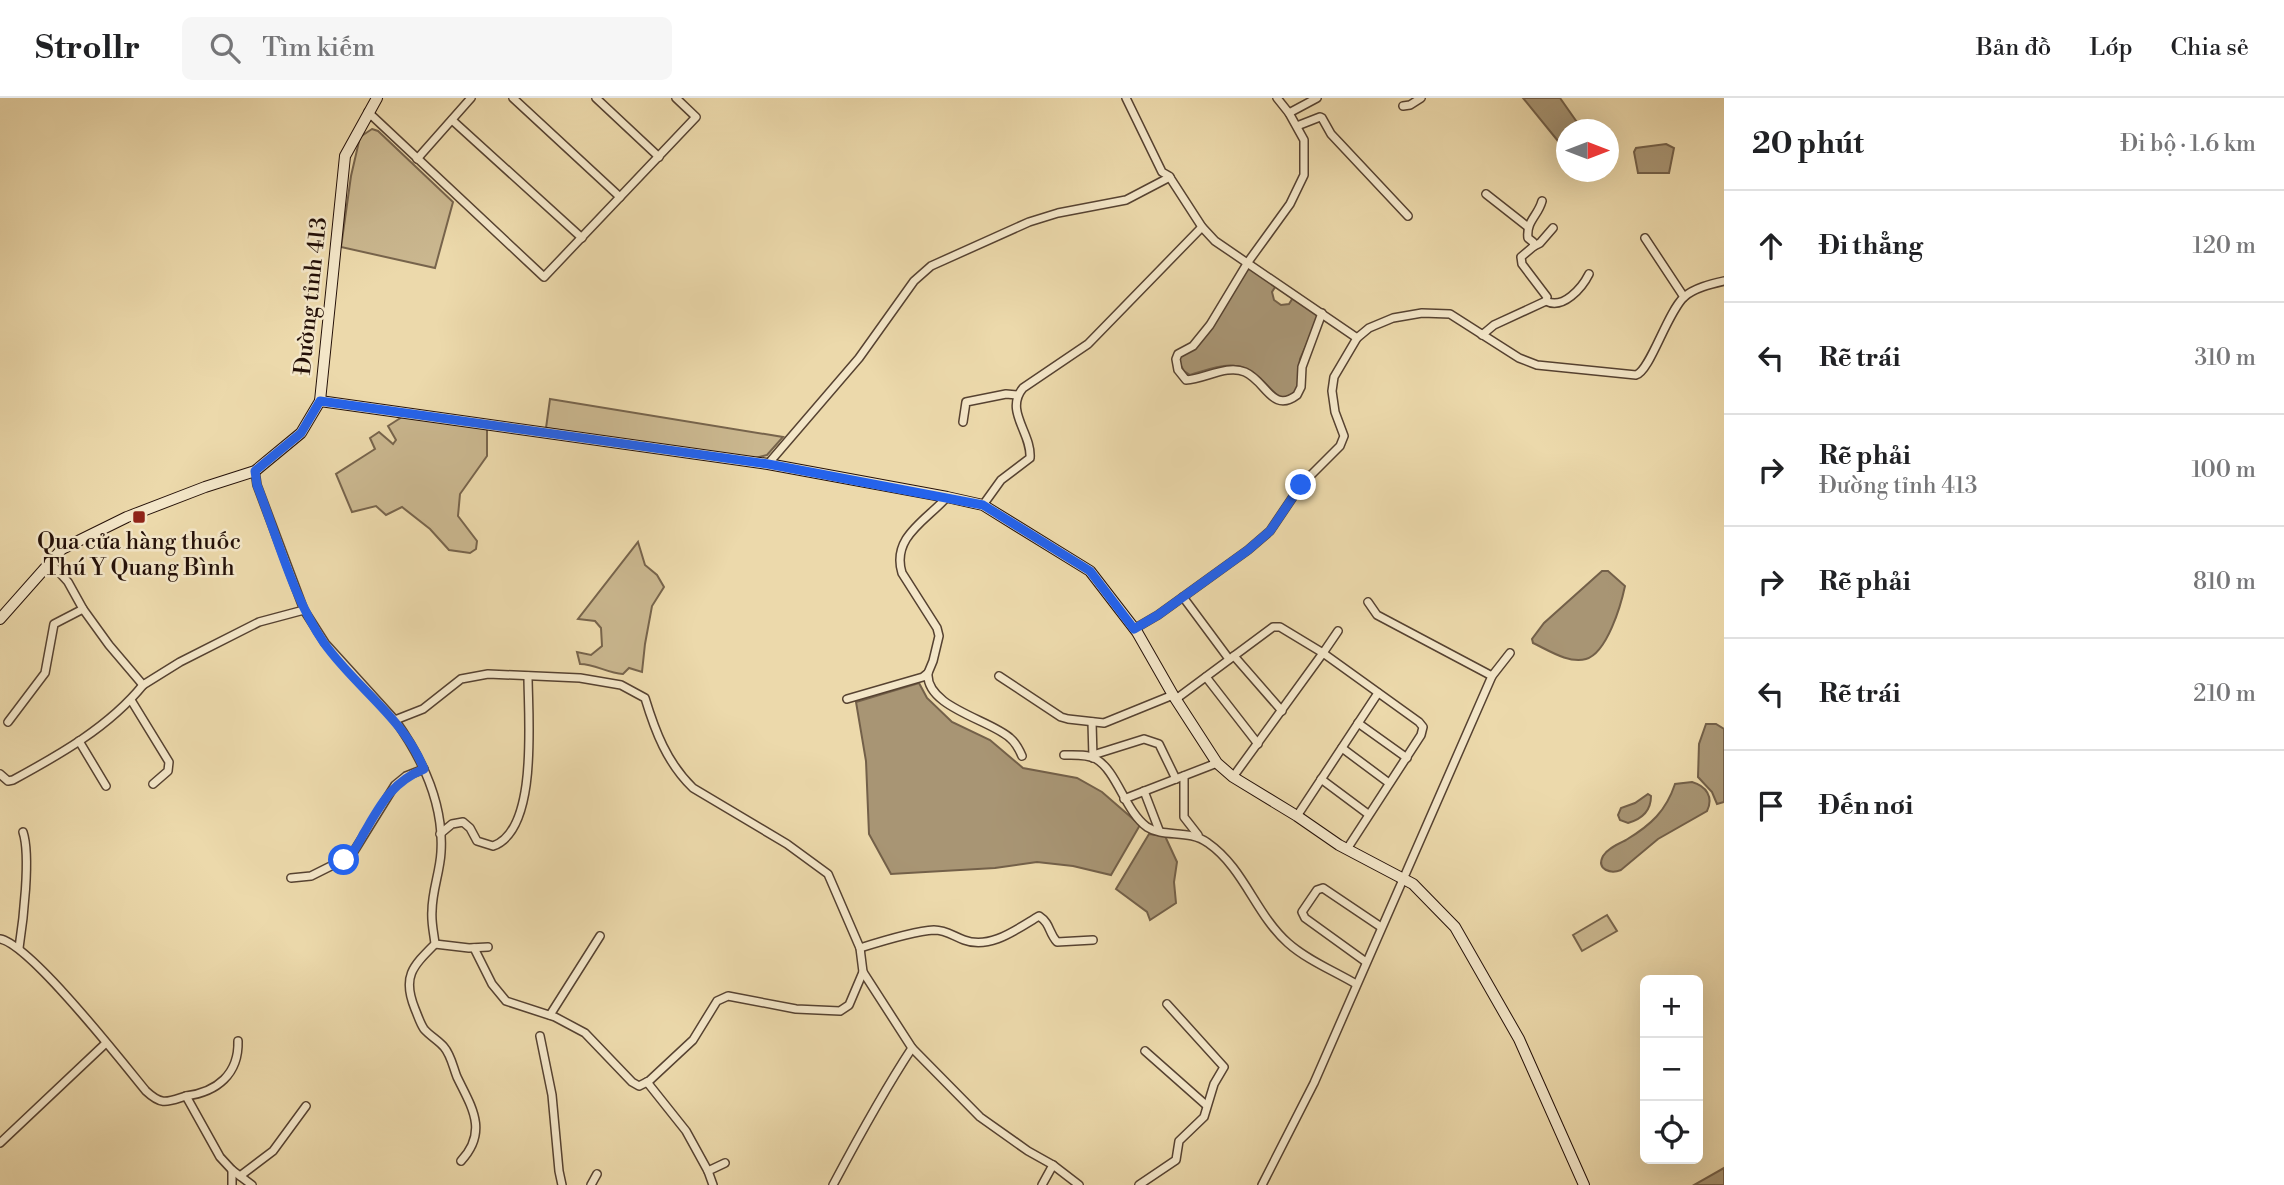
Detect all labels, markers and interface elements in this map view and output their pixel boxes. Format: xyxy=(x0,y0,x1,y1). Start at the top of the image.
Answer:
search box xyxy=(182,17,672,80)
text: Strollr xyxy=(35,28,140,69)
icon: search xyxy=(206,29,244,67)
text: Tìm kiếm xyxy=(262,32,375,64)
text: Bản đồ xyxy=(1976,33,2051,63)
text: Lớp xyxy=(2089,33,2133,63)
text: Chia sẻ xyxy=(2171,33,2249,63)
north arrow xyxy=(1556,119,1619,182)
text: 20 phút xyxy=(1752,125,1864,163)
text: Đi bộ · 1.6 km xyxy=(2120,130,2256,158)
street label: Đường tỉnh 413 xyxy=(289,216,333,376)
icon: ahead xyxy=(1752,227,1790,265)
text: Đi thẳng xyxy=(1819,230,1923,262)
text: 120 m xyxy=(2192,232,2256,260)
icon: left xyxy=(1752,339,1790,377)
text: Rẽ trái xyxy=(1819,342,1900,374)
text: 310 m xyxy=(2195,344,2256,372)
text: Rẽ phải xyxy=(1819,440,1911,472)
icon: right xyxy=(1752,451,1790,489)
text: 100 m xyxy=(2191,456,2256,484)
route end xyxy=(1285,469,1316,500)
text: Đường tỉnh 413 xyxy=(1819,472,1977,500)
marker: Qua cửa hàng thuốc Thú Y Quang Bình xyxy=(131,509,147,525)
place label: Qua cửa hàng thuốc Thú Y Quang Bình xyxy=(37,528,241,582)
icon: right xyxy=(1752,563,1790,601)
text: Rẽ phải xyxy=(1819,566,1911,598)
text: 810 m xyxy=(2193,568,2256,596)
icon: left xyxy=(1752,675,1790,713)
text: Rẽ trái xyxy=(1819,678,1900,710)
text: 210 m xyxy=(2193,680,2256,708)
icon: arrive xyxy=(1752,787,1790,825)
text: Đến nơi xyxy=(1819,790,1913,822)
route start xyxy=(328,844,359,875)
map controls xyxy=(1640,975,1703,1164)
button: + xyxy=(1640,975,1703,1038)
button: − xyxy=(1640,1038,1703,1101)
button: locate xyxy=(1640,1101,1703,1164)

